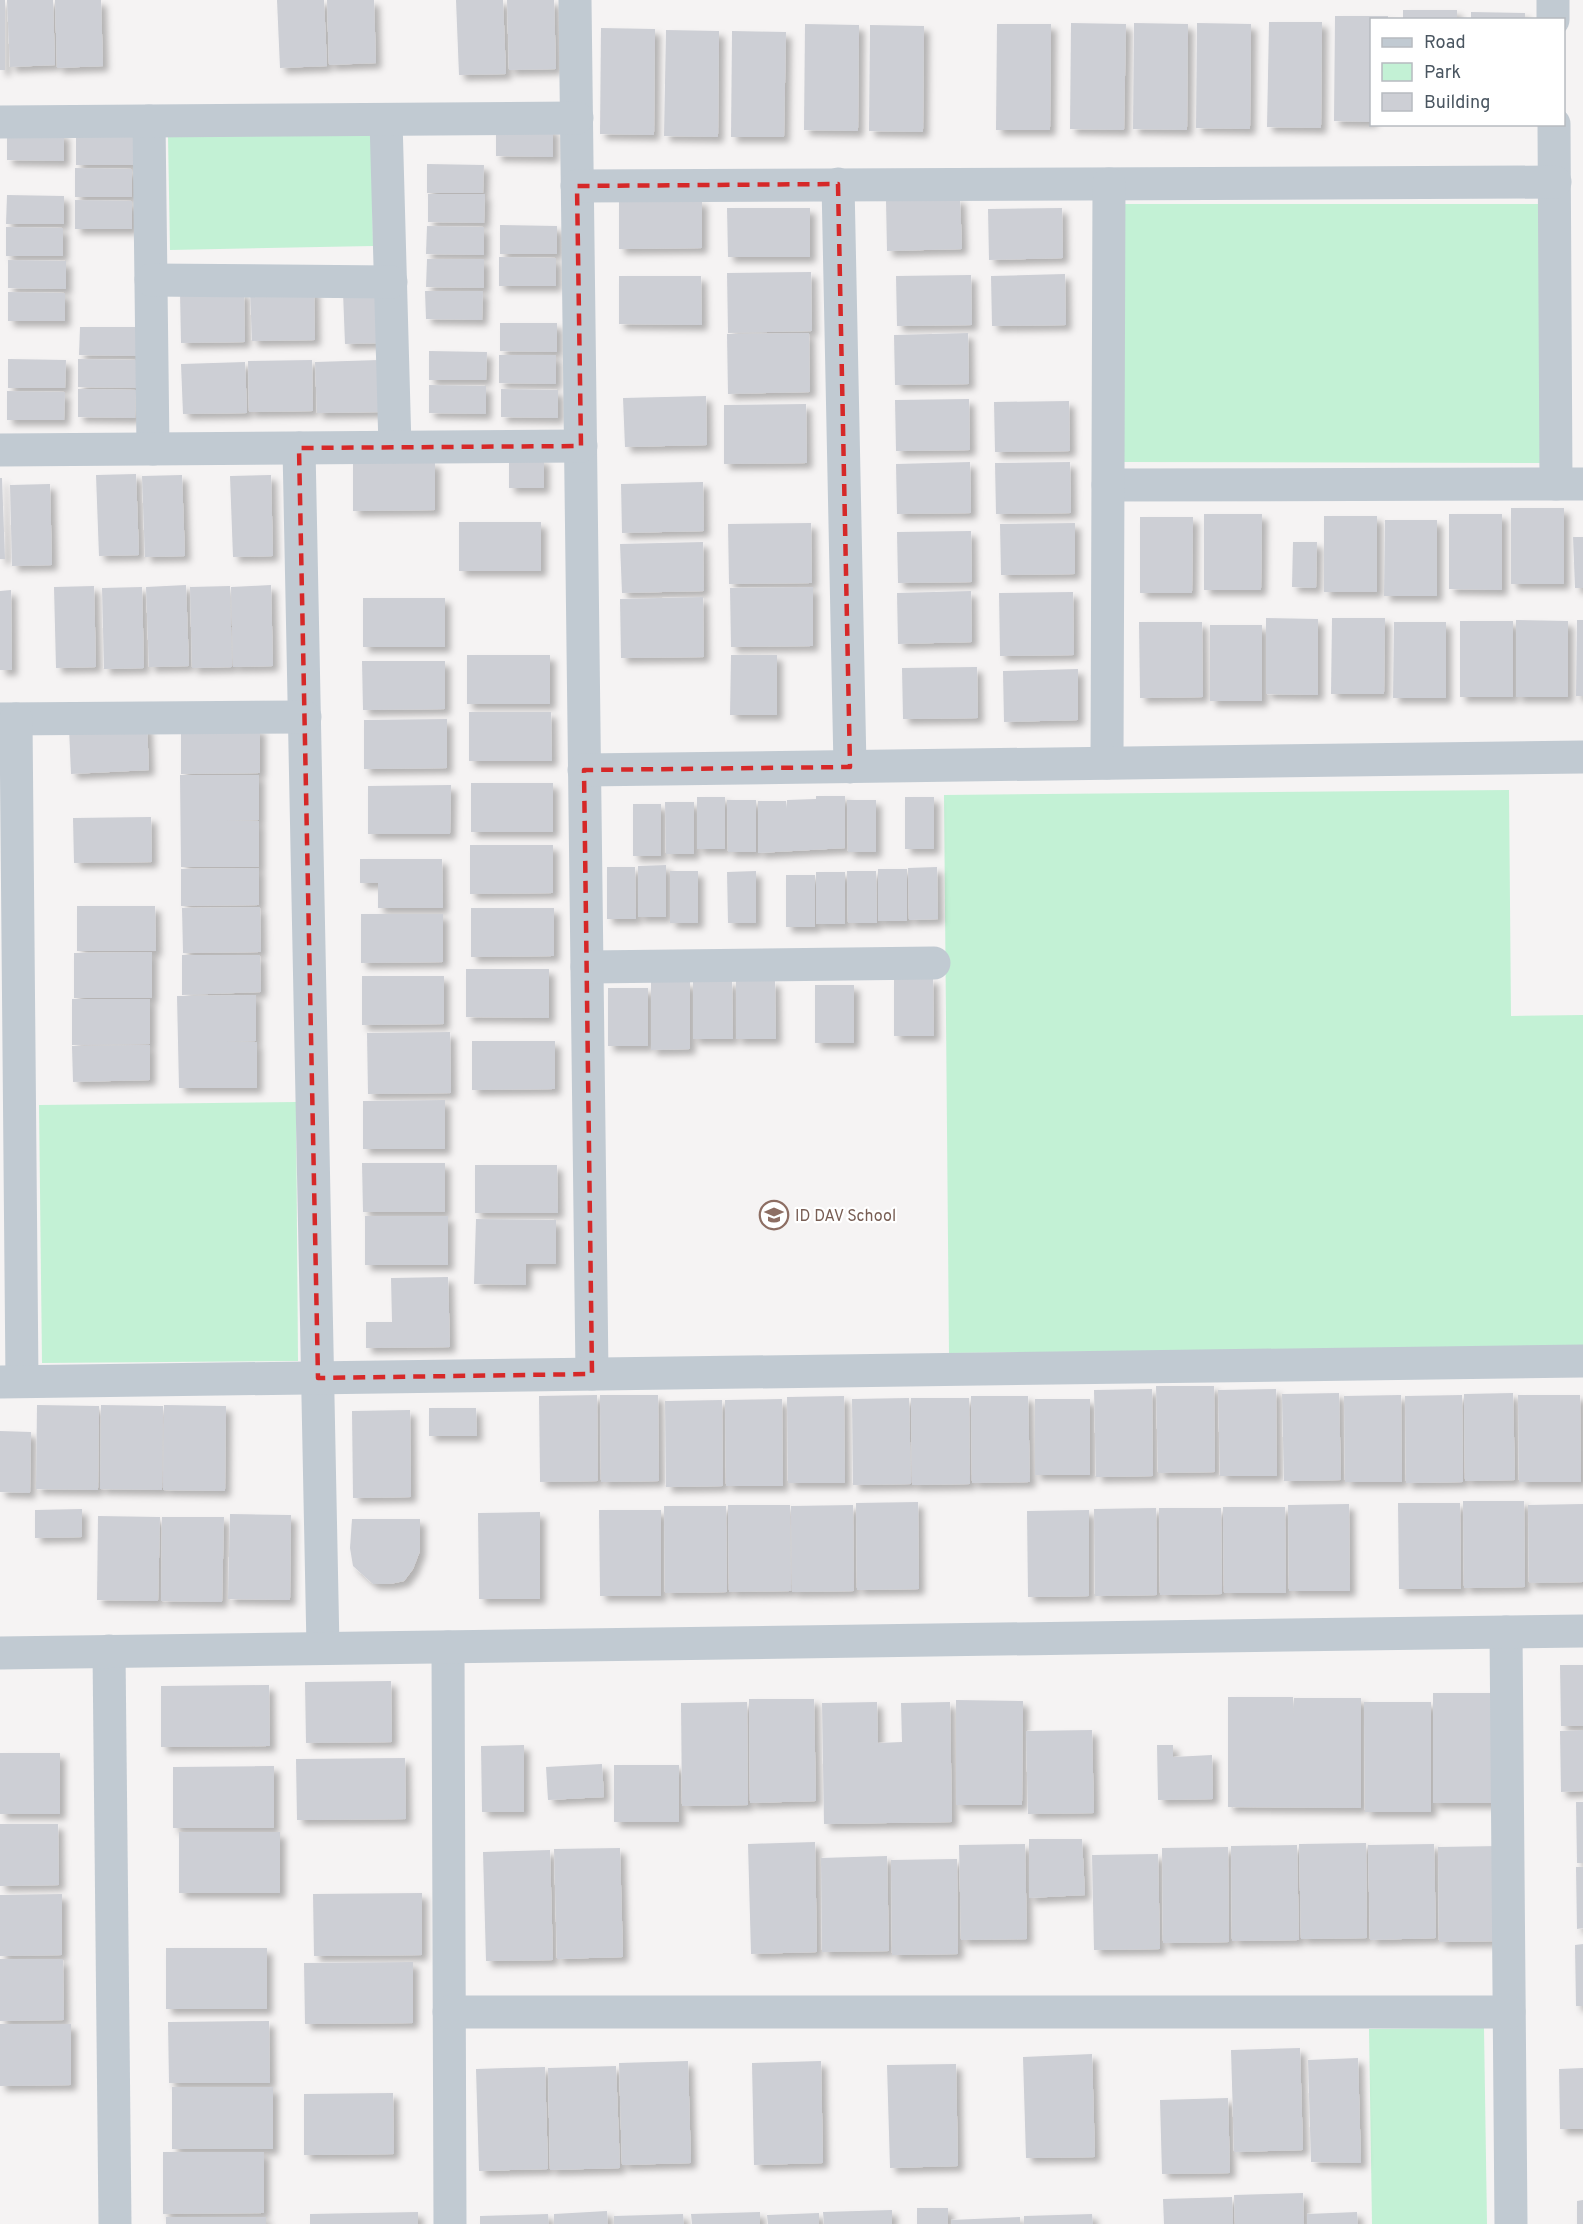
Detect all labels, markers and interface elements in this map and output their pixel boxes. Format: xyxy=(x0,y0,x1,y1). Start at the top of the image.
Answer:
legend xyxy=(1370,18,1565,126)
text: Road xyxy=(1424,32,1466,55)
text: Park xyxy=(1424,62,1461,85)
text: Building xyxy=(1424,92,1490,115)
school or university icon: ID DAV School xyxy=(758,1199,790,1231)
place label: ID DAV School xyxy=(795,1207,896,1227)

